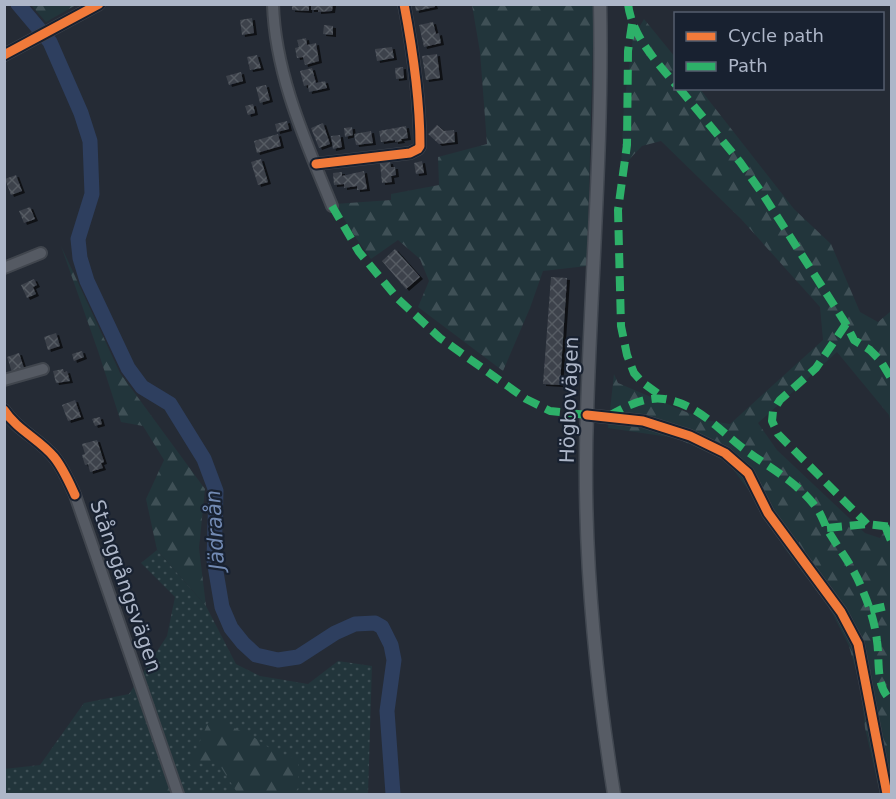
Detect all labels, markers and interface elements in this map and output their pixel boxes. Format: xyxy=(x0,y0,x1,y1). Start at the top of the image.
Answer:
legend xyxy=(674,12,884,90)
text: Cycle path xyxy=(728,25,824,46)
text: Path xyxy=(728,55,768,76)
street label: Högbovägen xyxy=(555,336,583,464)
water label: Jädraån xyxy=(200,489,229,575)
street label: Stånggångsvägen xyxy=(85,497,167,675)

